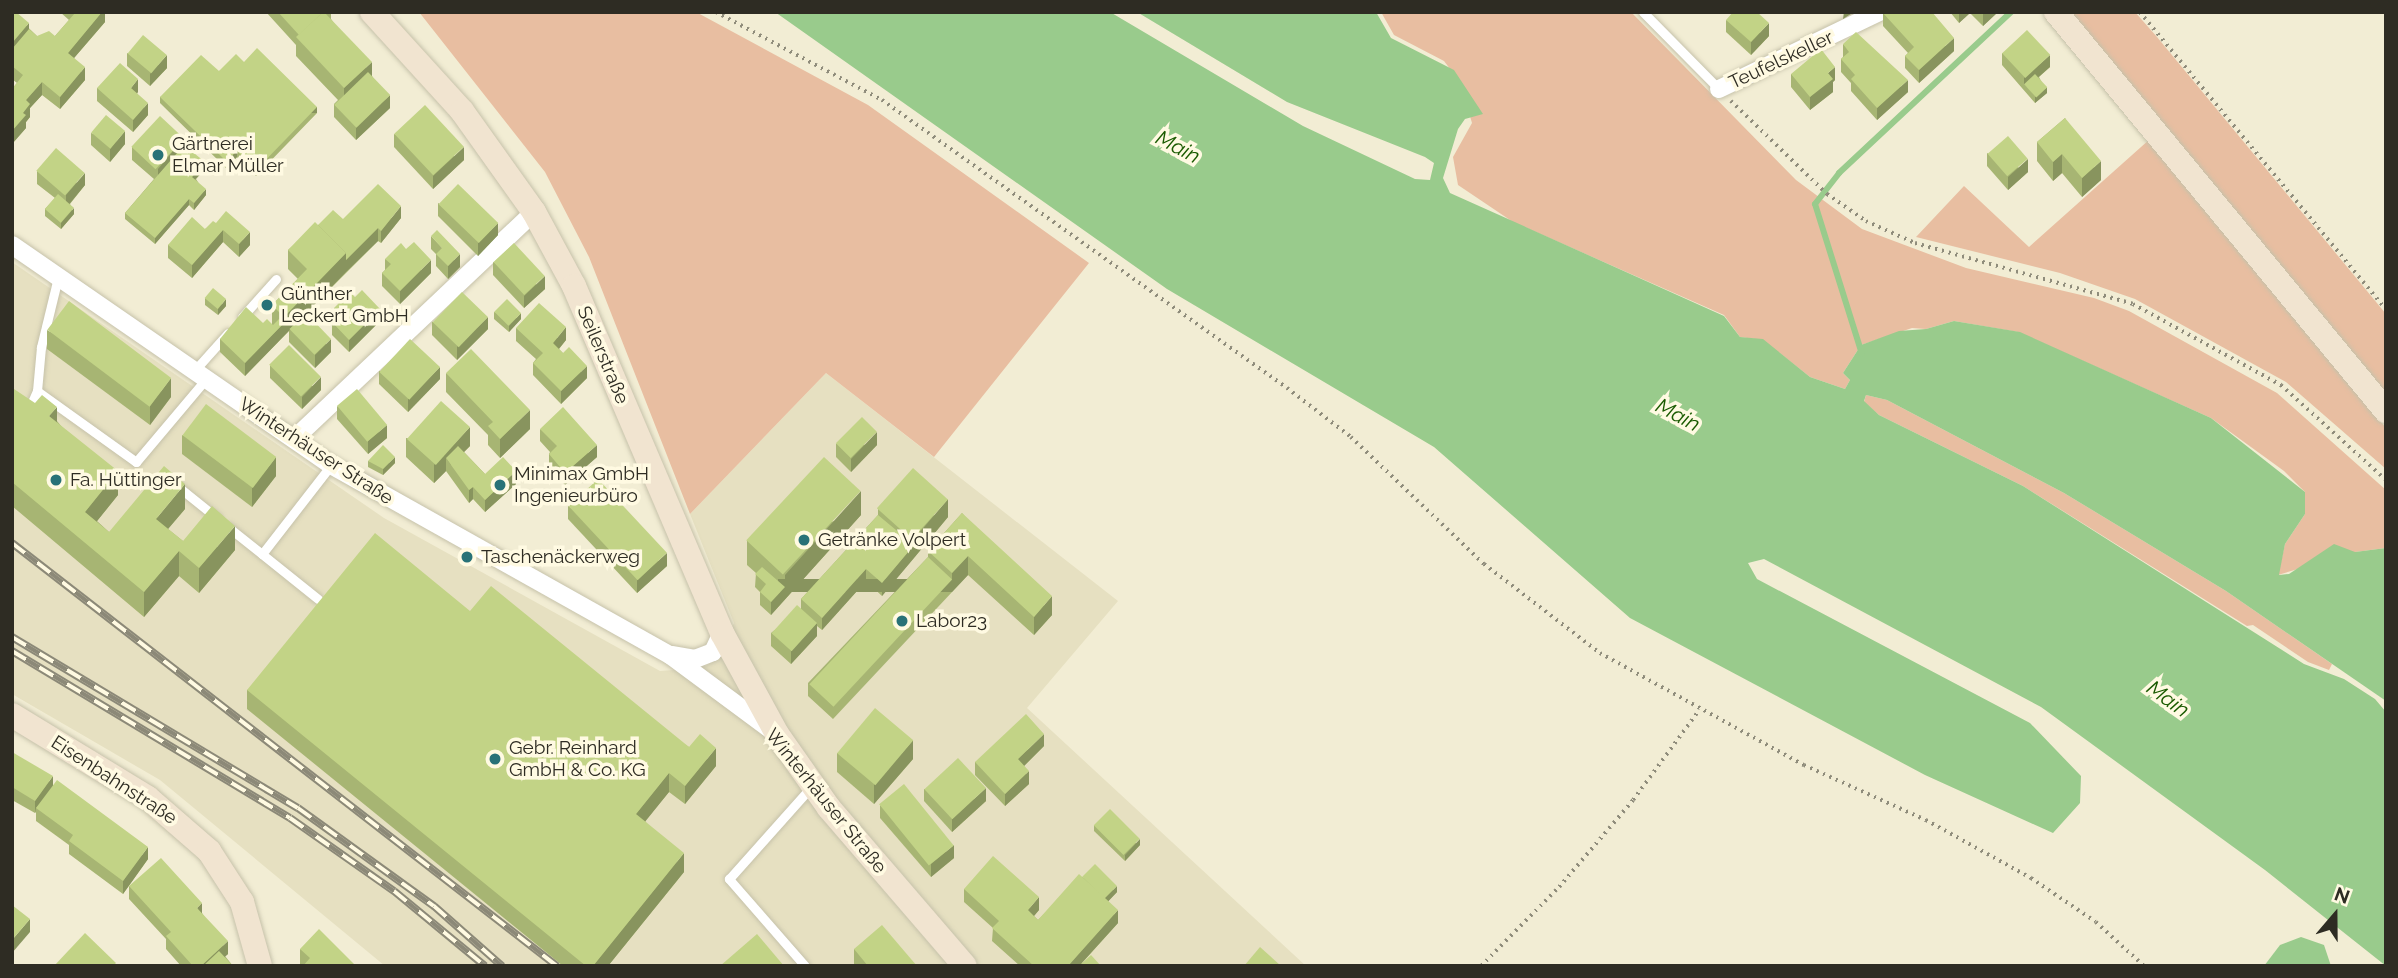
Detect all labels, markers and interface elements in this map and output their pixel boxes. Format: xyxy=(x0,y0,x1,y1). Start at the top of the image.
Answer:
street label: Teufelskeller xyxy=(1725,26,1837,94)
water label: Main xyxy=(1152,125,1204,169)
place label: Gärtnerei Elmar Müller xyxy=(172,133,284,177)
marker: Gärtnerei Elmar Müller xyxy=(150,147,166,163)
place label: Günther Leckert GmbH xyxy=(281,283,409,327)
marker: Günther Leckert GmbH xyxy=(259,297,275,313)
street label: Seilerstraße xyxy=(572,303,634,407)
street label: Winterhäuser Straße xyxy=(234,392,398,510)
water label: Main xyxy=(1652,393,1704,437)
place label: Minimax GmbH Ingenieurbüro xyxy=(514,463,649,507)
place label: Fa. Hüttinger xyxy=(70,469,182,491)
marker: Fa. Hüttinger xyxy=(48,472,64,488)
marker: Minimax GmbH Ingenieurbüro xyxy=(492,477,508,493)
place label: Getränke Volpert xyxy=(818,529,967,551)
marker: Getränke Volpert xyxy=(796,532,812,548)
place label: Taschenäckerweg xyxy=(481,546,640,568)
marker: Taschenäckerweg xyxy=(459,549,475,565)
place label: Labor23 xyxy=(916,610,987,632)
marker: Labor23 xyxy=(894,613,910,629)
water label: Main xyxy=(2142,675,2194,723)
street label: Winterhäuser Straße xyxy=(761,724,891,878)
street label: Eisenbahnstraße xyxy=(47,731,181,829)
place label: Gebr. Reinhard GmbH & Co. KG xyxy=(509,737,645,781)
marker: Gebr. Reinhard GmbH & Co. KG xyxy=(487,751,503,767)
north arrow xyxy=(2300,880,2370,950)
text: N xyxy=(2332,882,2353,908)

